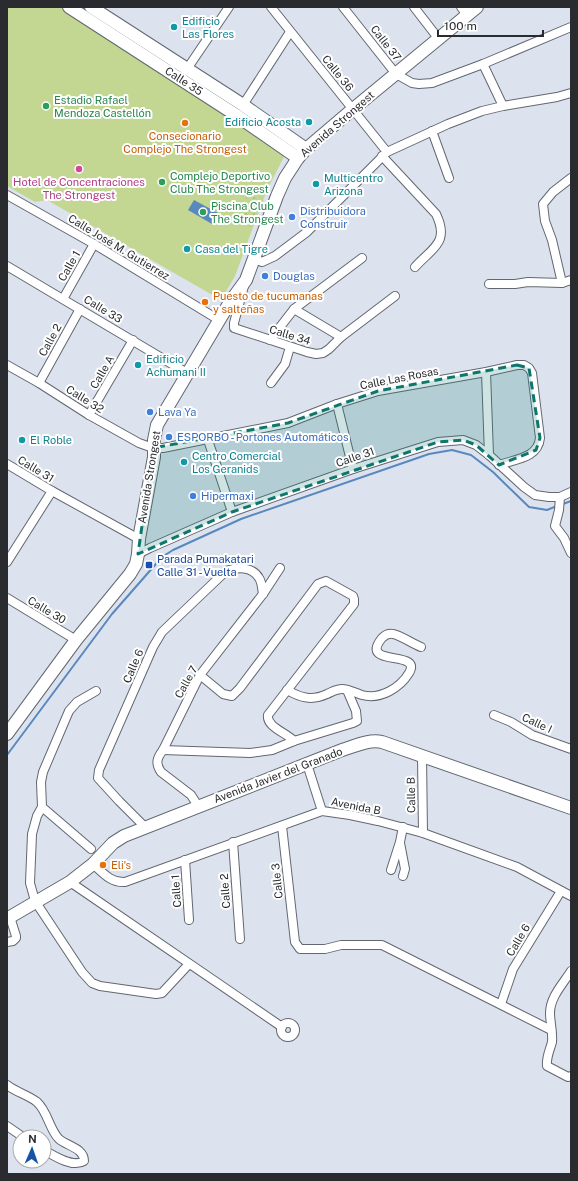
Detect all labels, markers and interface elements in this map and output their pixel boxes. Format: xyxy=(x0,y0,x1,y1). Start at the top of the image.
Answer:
scale bar xyxy=(438,12,543,38)
place label: Edificio Las Flores xyxy=(182,15,235,40)
text: 100 m xyxy=(444,19,477,33)
marker: Edificio Las Flores xyxy=(169,22,179,32)
street label: Calle 37 xyxy=(368,23,404,64)
street label: Calle 36 xyxy=(320,53,356,93)
street label: Calle 35 xyxy=(163,64,205,98)
street label: Avenida Strongest xyxy=(298,89,376,159)
place label: Estadio Rafael Mendoza Castellón xyxy=(54,94,151,119)
marker: Estadio Rafael Mendoza Castellón xyxy=(41,101,51,111)
place label: Edificio Acosta xyxy=(225,116,301,128)
marker: Edificio Acosta xyxy=(304,117,314,127)
marker: Consecionario Complejo The Strongest xyxy=(180,118,190,128)
place label: Consecionario Complejo The Strongest xyxy=(123,130,247,155)
marker: Hotel de Concentraciones The Strongest xyxy=(74,164,84,174)
place label: Complejo Deportivo Club The Strongest xyxy=(170,170,270,195)
place label: Multicentro Arizona xyxy=(324,172,383,197)
place label: Hotel de Concentraciones The Strongest xyxy=(13,176,145,201)
marker: Complejo Deportivo Club The Strongest xyxy=(157,177,167,187)
marker: Multicentro Arizona xyxy=(311,179,321,189)
place label: Piscina Club The Strongest xyxy=(211,200,284,225)
place label: Distribuidora Construir xyxy=(300,205,366,230)
marker: Piscina Club The Strongest xyxy=(198,207,208,217)
street label: Calle José M. Gutierrez xyxy=(66,212,172,282)
marker: Distribuidora Construir xyxy=(287,212,297,222)
place label: Casa del Tigre xyxy=(195,243,268,255)
marker: Casa del Tigre xyxy=(182,244,192,254)
street label: Calle 1 xyxy=(56,249,82,283)
place label: Douglas xyxy=(273,270,315,282)
marker: Douglas xyxy=(260,271,270,281)
place label: Puesto de tucumanas y salteñas xyxy=(213,290,323,315)
street label: Calle 33 xyxy=(82,293,124,325)
marker: Puesto de tucumanas y salteñas xyxy=(200,297,210,307)
street label: Calle 2 xyxy=(36,321,64,358)
street label: Calle 34 xyxy=(268,323,312,347)
street label: Calle A xyxy=(88,353,116,391)
place label: Edificio Achumani II xyxy=(146,353,206,378)
marker: Edificio Achumani II xyxy=(133,360,143,370)
street label: Calle Las Rosas xyxy=(359,364,440,391)
street label: Calle 32 xyxy=(64,383,106,415)
place label: Lava Ya xyxy=(158,406,196,418)
marker: Lava Ya xyxy=(145,407,155,417)
street label: Avenida Strongest xyxy=(136,430,162,524)
place label: ESPORBO - Portones Automáticos xyxy=(177,431,349,443)
marker: ESPORBO - Portones Automáticos xyxy=(164,432,174,442)
place label: El Roble xyxy=(30,434,72,446)
marker: El Roble xyxy=(17,435,27,445)
street label: Calle 31 xyxy=(334,445,376,469)
place label: Centro Comercial Los Geranids xyxy=(192,450,281,475)
street label: Calle 31 xyxy=(16,454,56,484)
marker: Centro Comercial Los Geranids xyxy=(179,457,189,467)
place label: Hipermaxi xyxy=(201,490,254,502)
marker: Hipermaxi xyxy=(188,491,198,501)
place label: Parada Pumakatari Calle 31 - Vuelta xyxy=(157,553,254,578)
marker: Parada Pumakatari Calle 31 - Vuelta xyxy=(144,560,154,570)
street label: Calle 30 xyxy=(26,594,68,626)
street label: Calle 6 xyxy=(121,647,146,685)
street label: Calle 7 xyxy=(172,663,200,700)
street label: Calle I xyxy=(520,711,554,735)
street label: Avenida Javier del Granado xyxy=(212,745,344,805)
street label: Calle B xyxy=(405,777,417,813)
street label: Avenida B xyxy=(330,795,382,817)
place label: Eli's xyxy=(111,859,131,871)
marker: Eli's xyxy=(98,860,108,870)
street label: Calle 3 xyxy=(269,863,285,899)
street label: Calle 2 xyxy=(218,873,232,909)
street label: Calle 1 xyxy=(169,874,183,908)
street label: Calle 6 xyxy=(504,922,532,958)
north arrow xyxy=(12,1129,52,1169)
text: N xyxy=(28,1133,37,1145)

